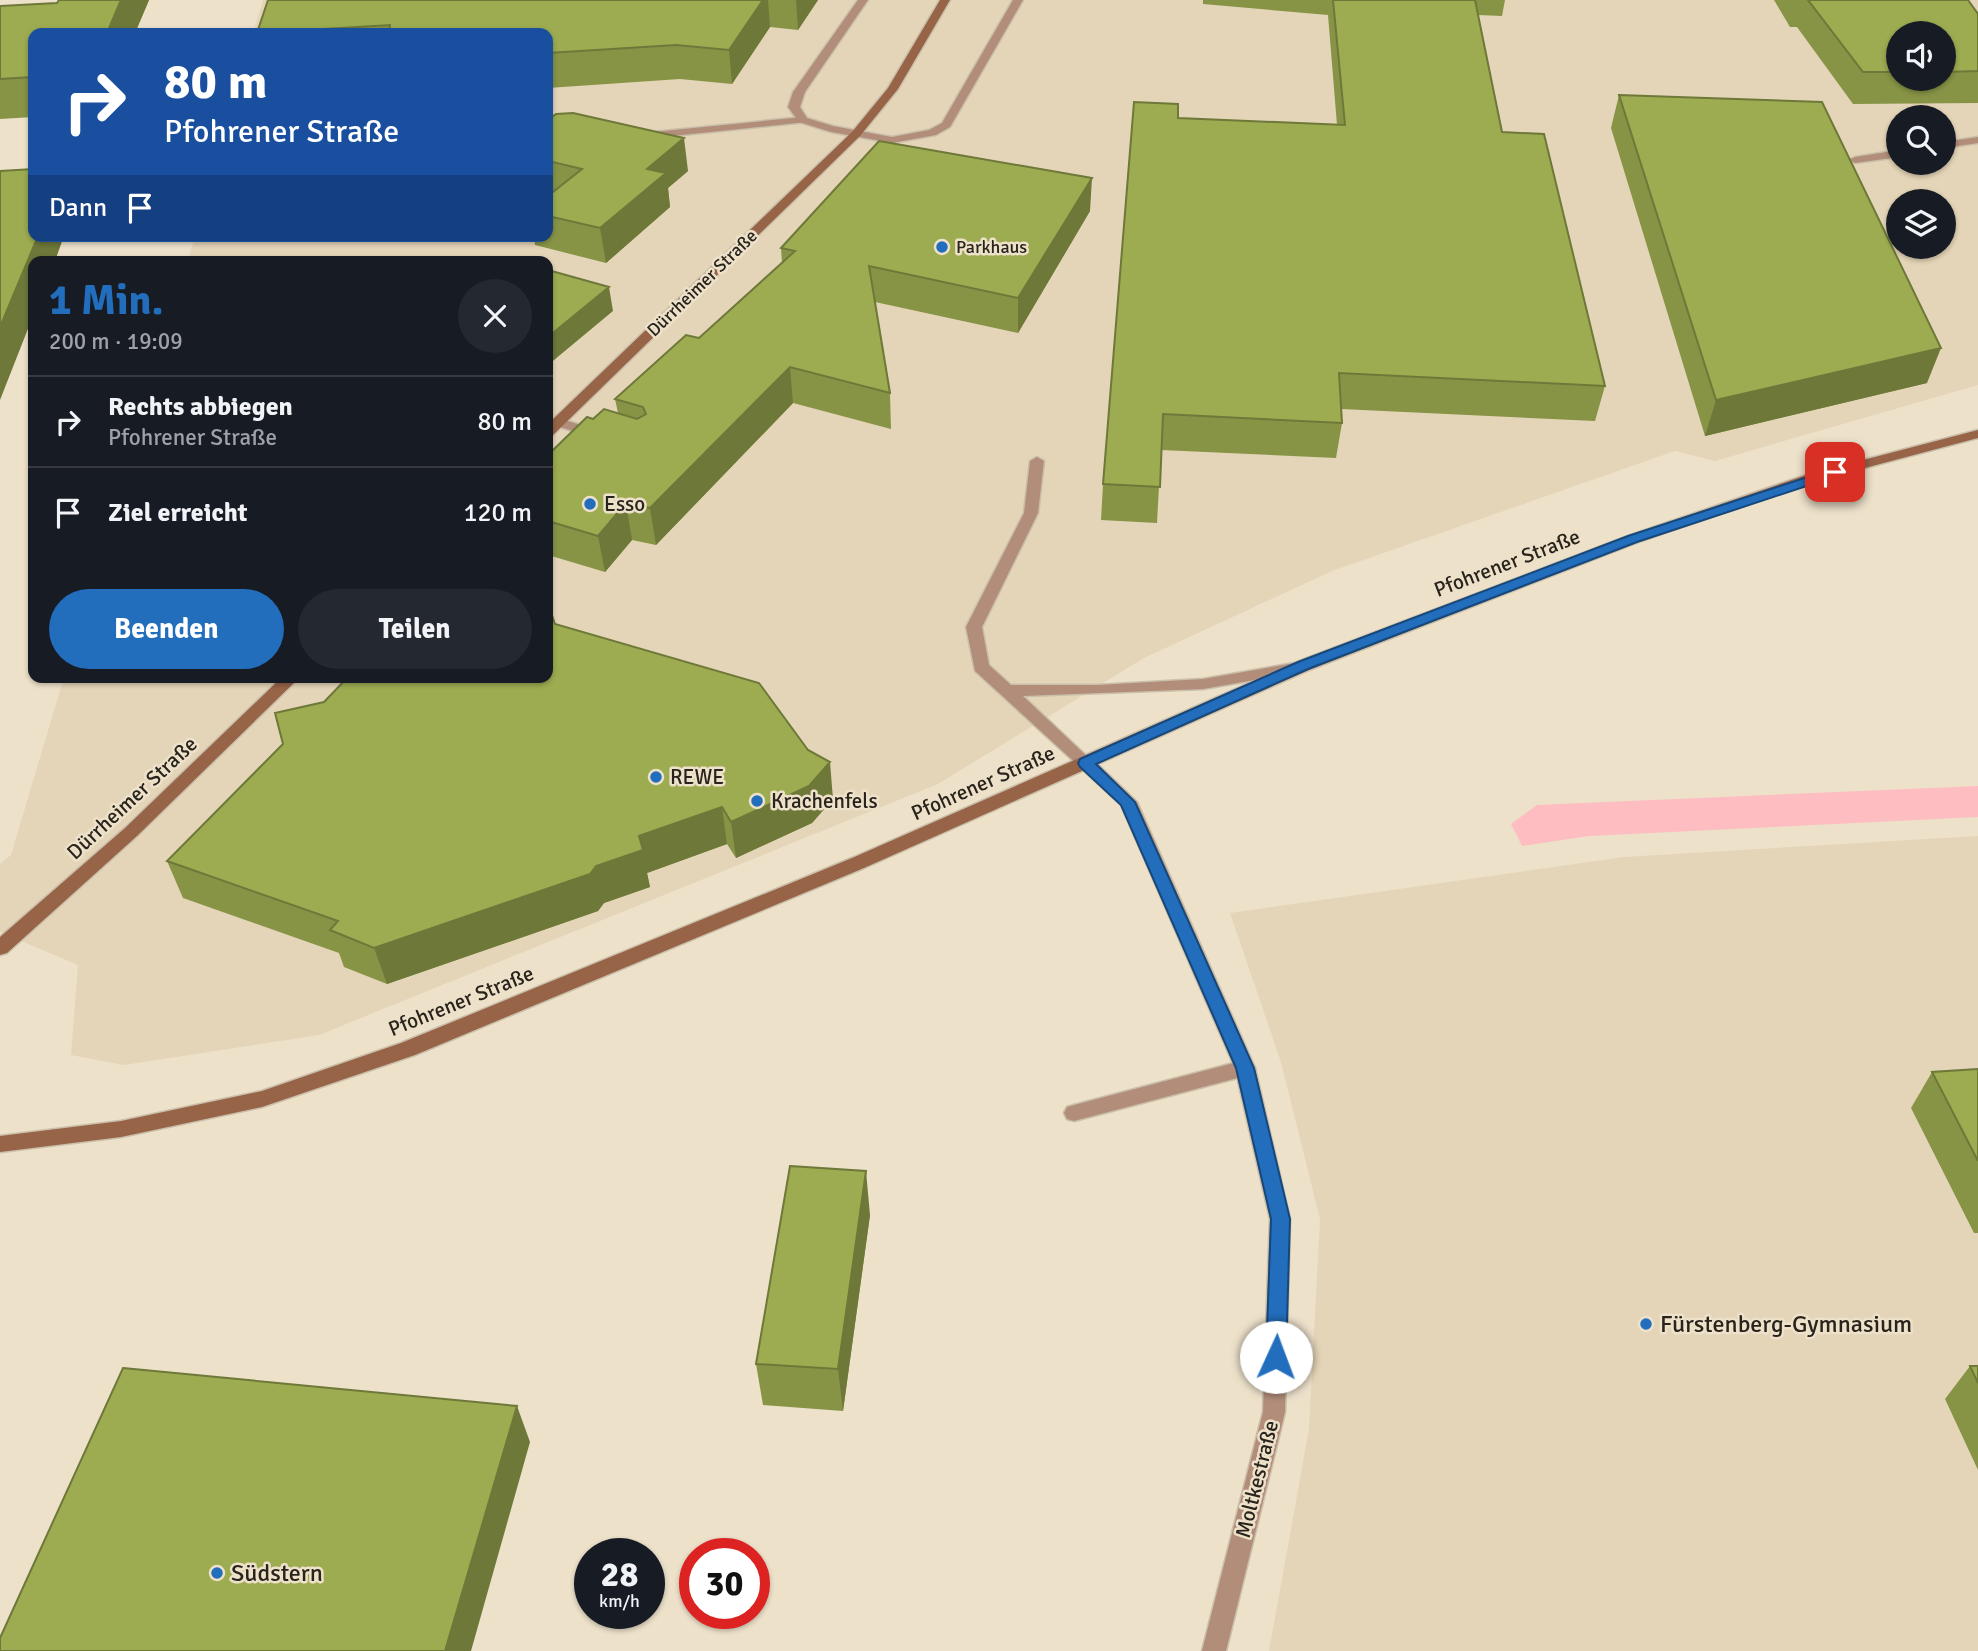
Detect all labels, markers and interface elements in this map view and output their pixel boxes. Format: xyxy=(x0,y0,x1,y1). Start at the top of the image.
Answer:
map controls xyxy=(1886,21,1956,259)
button: sound xyxy=(1886,21,1956,91)
text: 80 m xyxy=(164,52,267,112)
icon: right xyxy=(49,56,140,147)
button: search xyxy=(1886,105,1956,175)
text: Pfohrener Straße xyxy=(164,112,399,151)
icon: arrive xyxy=(121,189,159,227)
button: layers xyxy=(1886,189,1956,259)
text: Dann xyxy=(49,192,107,224)
street label: Dürrheimer Straße xyxy=(642,225,762,341)
place label: Parkhaus xyxy=(956,236,1027,258)
marker: Parkhaus xyxy=(934,239,950,255)
text: 1 Min. xyxy=(49,275,163,326)
button: close xyxy=(458,279,532,353)
text: 200 m · 19:09 xyxy=(49,327,183,356)
text: Rechts abbiegen xyxy=(108,391,293,423)
icon: right xyxy=(49,403,87,441)
text: 80 m xyxy=(477,406,532,438)
text: Pfohrener Straße xyxy=(108,423,277,452)
pin xyxy=(1805,442,1865,502)
icon: arrive xyxy=(1816,453,1854,491)
place label: Esso xyxy=(604,491,645,517)
icon: arrive xyxy=(49,494,87,532)
marker: Esso xyxy=(582,496,598,512)
text: Ziel erreicht xyxy=(108,497,248,529)
text: 120 m xyxy=(463,497,532,529)
street label: Pfohrener Straße xyxy=(1430,523,1584,603)
button: Beenden xyxy=(49,589,284,669)
button: Teilen xyxy=(298,589,532,669)
street label: Dürrheimer Straße xyxy=(61,731,203,865)
street label: Pfohrener Straße xyxy=(907,740,1059,826)
place label: REWE xyxy=(670,764,724,790)
marker: REWE xyxy=(648,769,664,785)
place label: Krachenfels xyxy=(771,788,878,814)
marker: Krachenfels xyxy=(749,793,765,809)
street label: Pfohrener Straße xyxy=(385,960,537,1042)
place label: Fürstenberg-Gymnasium xyxy=(1660,1309,1912,1339)
marker: Fürstenberg-Gymnasium xyxy=(1638,1316,1654,1332)
position arrow xyxy=(1239,1320,1313,1394)
street label: Moltkestraße xyxy=(1230,1418,1284,1540)
speed limit sign: 30 xyxy=(679,1538,770,1629)
text: 28 xyxy=(601,1553,638,1596)
place label: Südstern xyxy=(231,1558,323,1588)
marker: Südstern xyxy=(209,1565,225,1581)
text: km/h xyxy=(599,1590,640,1612)

